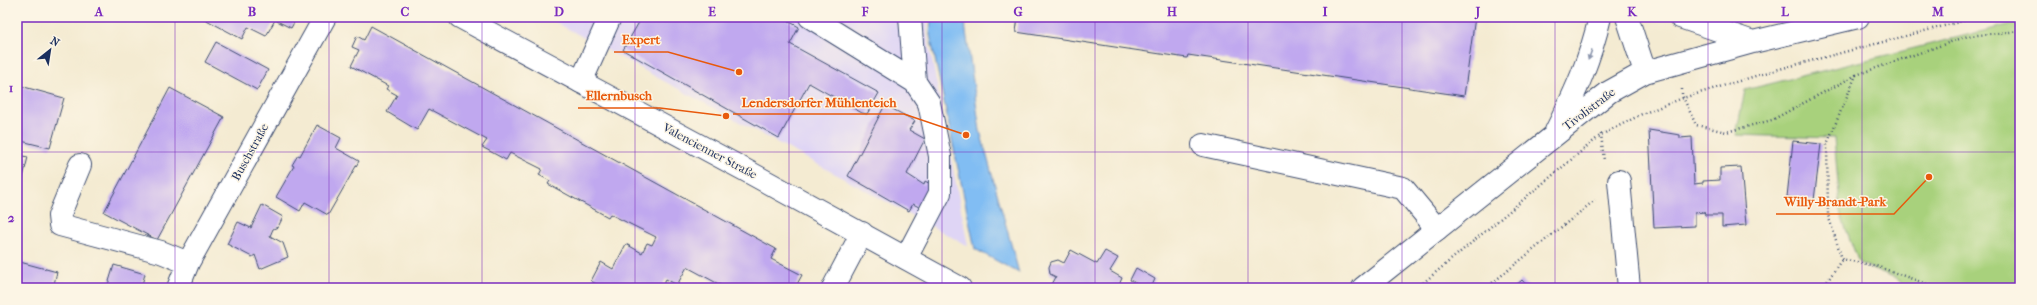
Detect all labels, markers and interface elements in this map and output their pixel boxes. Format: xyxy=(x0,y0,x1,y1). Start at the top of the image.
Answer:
text: A xyxy=(94,4,104,19)
text: B xyxy=(248,4,257,19)
text: C xyxy=(401,4,410,19)
text: D xyxy=(554,4,564,19)
text: E xyxy=(708,4,716,19)
text: F xyxy=(861,4,869,19)
text: G xyxy=(1013,4,1023,19)
text: H xyxy=(1167,4,1178,19)
text: I xyxy=(1322,4,1328,19)
text: J xyxy=(1474,4,1481,20)
text: K xyxy=(1627,4,1638,19)
text: L xyxy=(1781,4,1790,19)
text: M xyxy=(1931,4,1944,19)
callout: Expert xyxy=(614,27,668,52)
north arrow xyxy=(30,30,70,70)
text: Expert xyxy=(622,32,661,48)
text: N xyxy=(48,34,62,50)
one-way arrow xyxy=(1587,49,1593,61)
text: 1 xyxy=(9,80,14,95)
callout: Ellernbusch xyxy=(578,83,660,108)
street label: Tivolistraße xyxy=(1560,85,1618,133)
text: Ellernbusch xyxy=(586,88,653,103)
callout: Lendersdorfer Mühlenteich xyxy=(733,89,904,114)
text: Lendersdorfer Mühlenteich xyxy=(741,95,897,110)
street label: Valencienner Straße xyxy=(660,120,759,182)
street label: Buschstraße xyxy=(229,121,271,183)
callout: Willy-Brandt-Park xyxy=(1776,189,1894,214)
text: Willy-Brandt-Park xyxy=(1783,194,1887,210)
text: 2 xyxy=(8,210,15,225)

